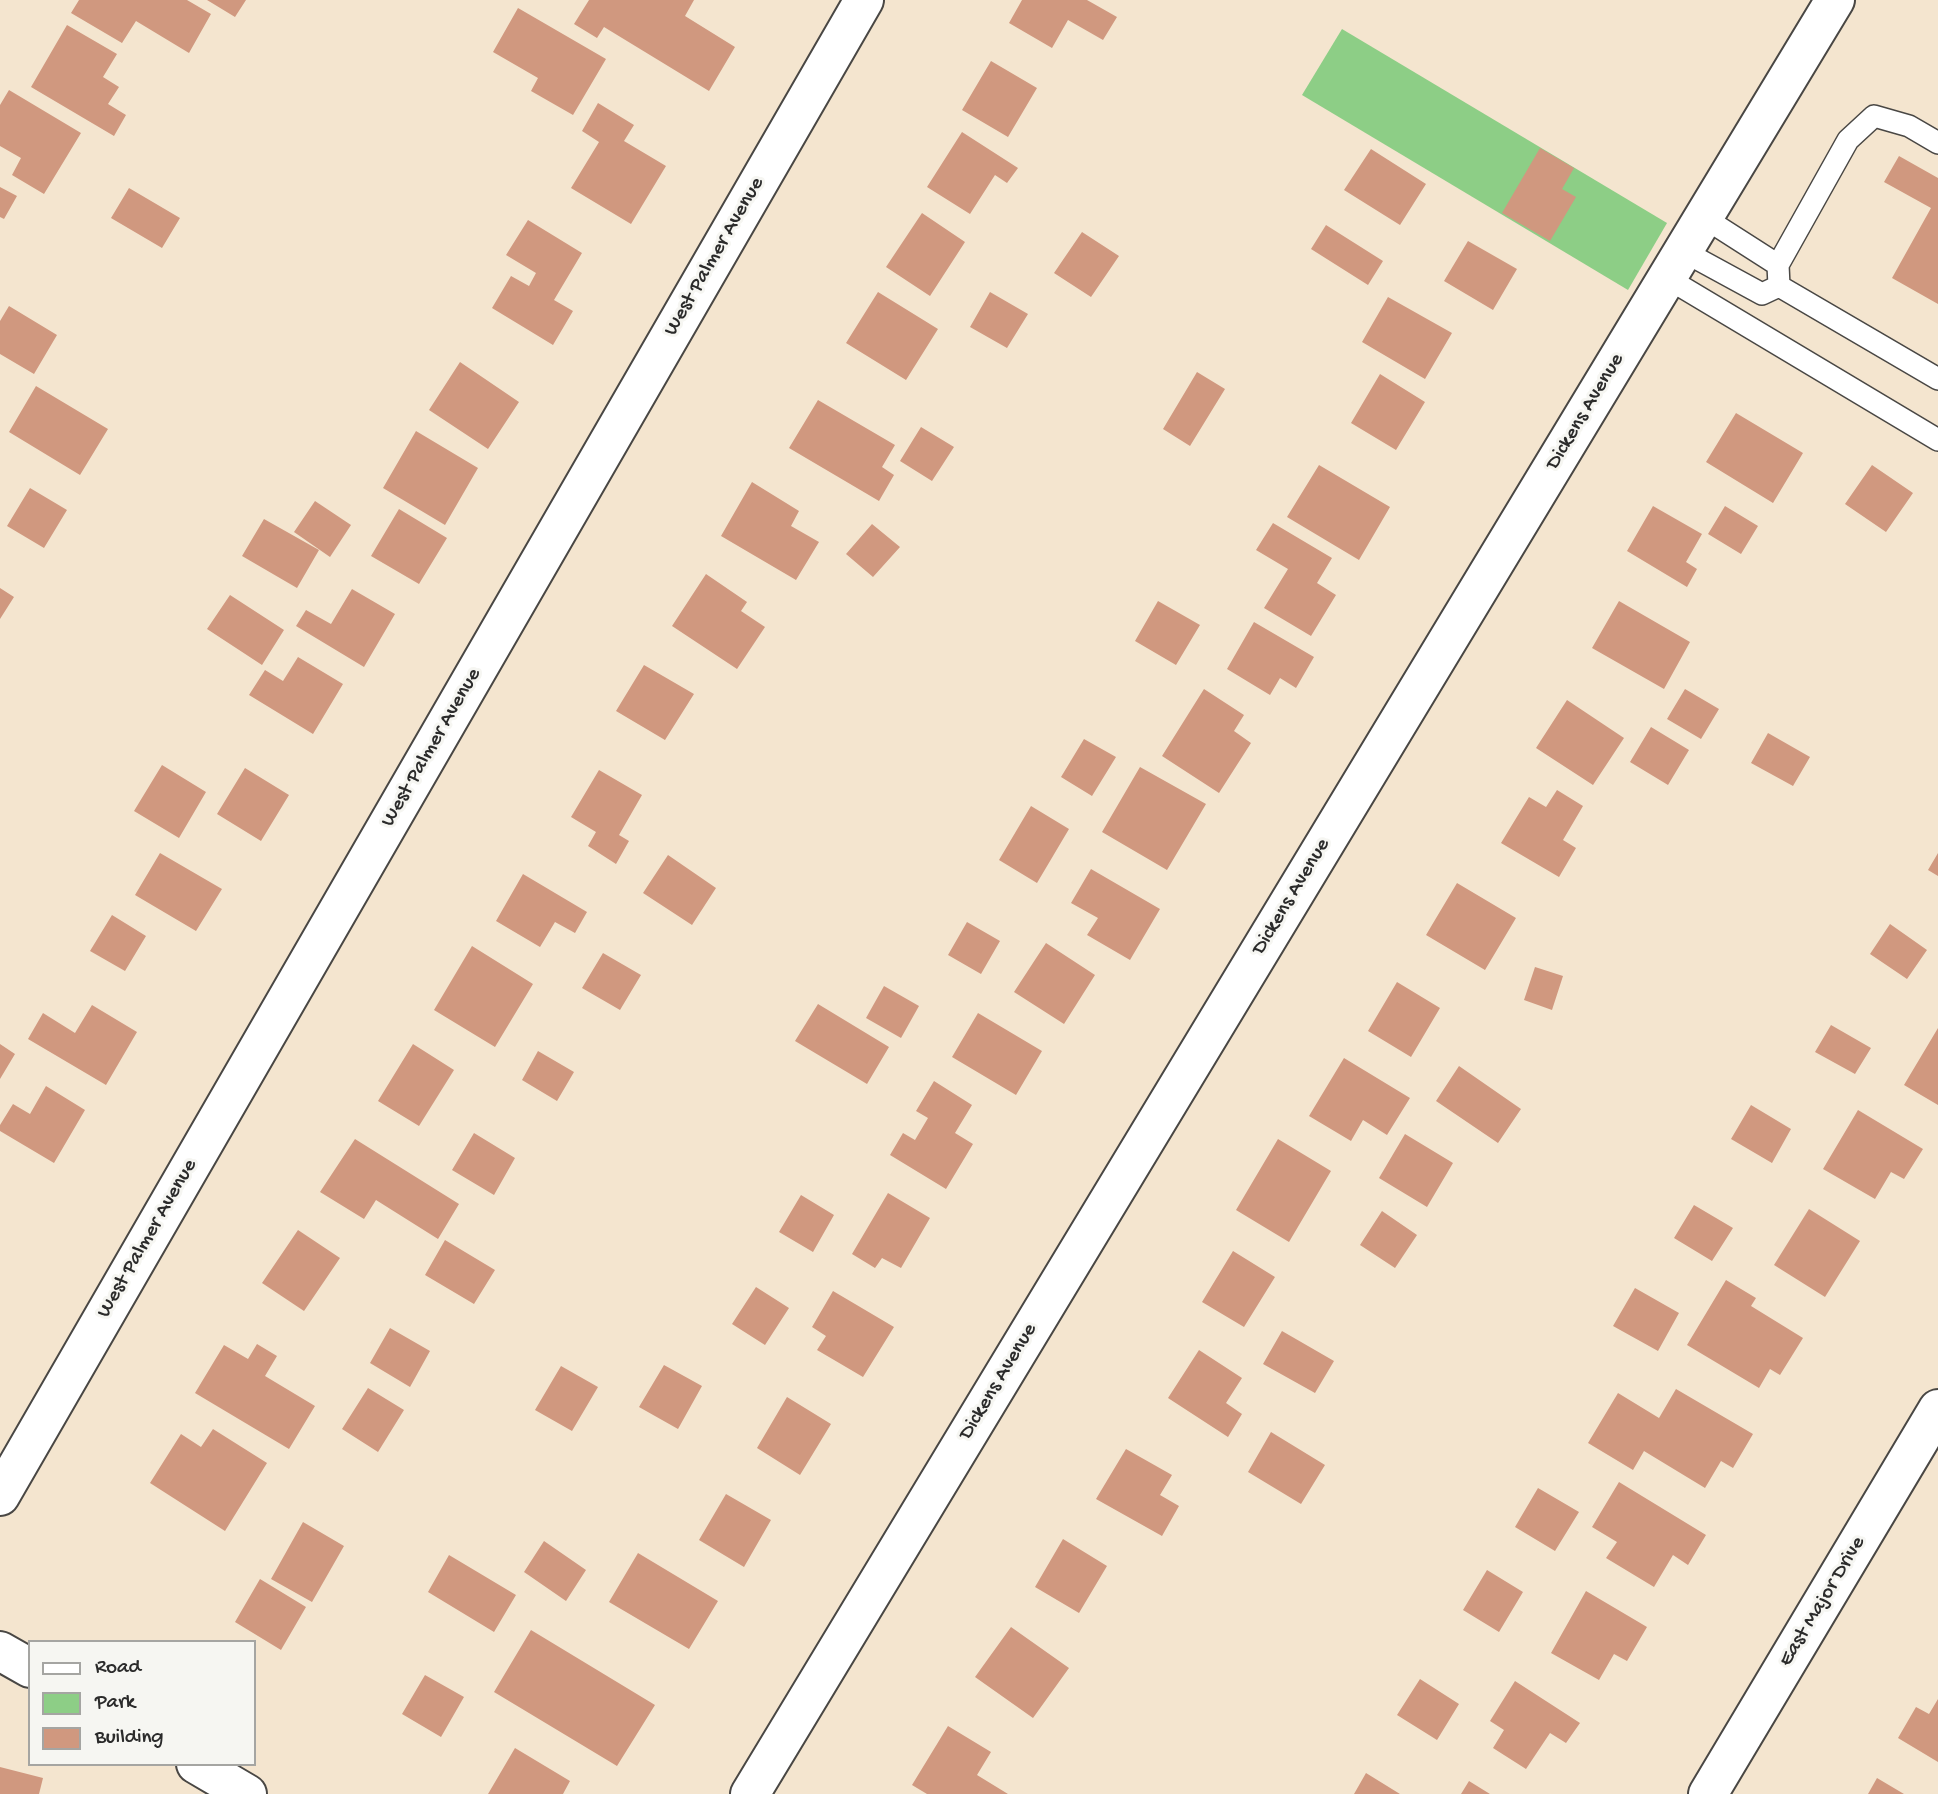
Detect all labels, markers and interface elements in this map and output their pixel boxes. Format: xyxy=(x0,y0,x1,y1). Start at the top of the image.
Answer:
street label: West Palmer Avenue xyxy=(659,173,771,341)
street label: Dickens Avenue xyxy=(1541,349,1631,475)
street label: West Palmer Avenue xyxy=(376,664,488,832)
street label: Dickens Avenue xyxy=(1247,834,1337,960)
street label: West Palmer Avenue xyxy=(92,1155,204,1323)
street label: Dickens Avenue xyxy=(954,1319,1044,1445)
street label: East Major Drive xyxy=(1774,1532,1872,1672)
legend xyxy=(28,1640,256,1766)
text: Road xyxy=(95,1656,141,1681)
text: Park xyxy=(95,1691,135,1716)
text: Building xyxy=(95,1726,164,1751)

